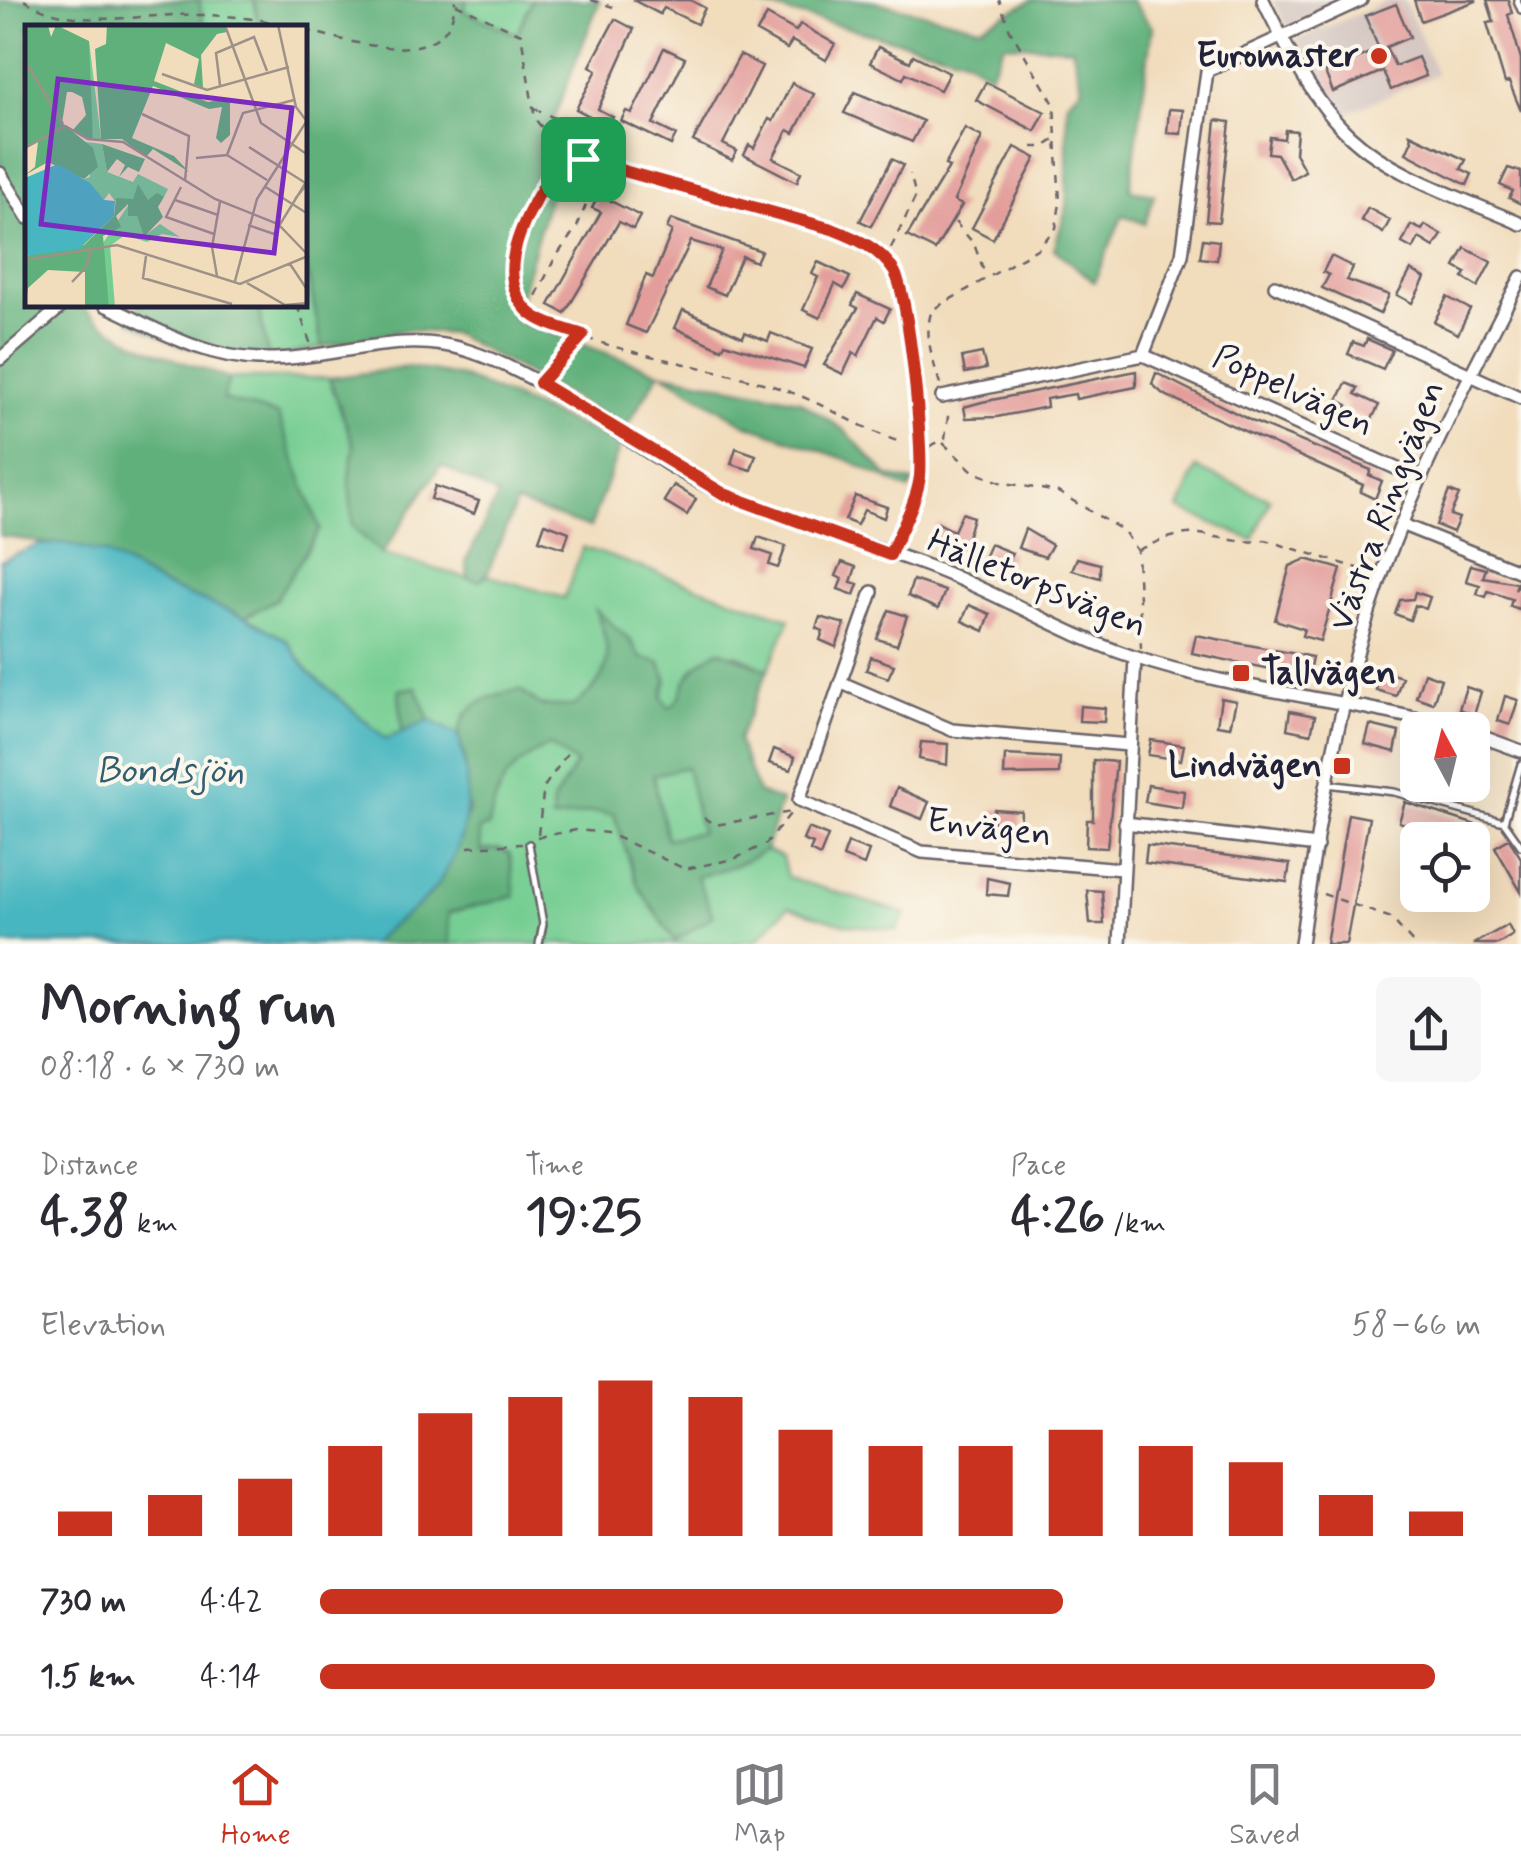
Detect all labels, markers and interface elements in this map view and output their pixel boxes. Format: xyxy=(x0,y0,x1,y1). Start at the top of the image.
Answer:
inset map xyxy=(25,25,308,308)
place label: Euromaster xyxy=(1196,33,1359,79)
marker: Euromaster xyxy=(1368,45,1390,67)
pin xyxy=(541,117,626,202)
icon: arrive xyxy=(556,132,611,187)
street label: Poppelvägen xyxy=(1205,334,1381,448)
street label: Västra Ringvägen xyxy=(1318,374,1456,638)
street label: Hälletorpsvägen xyxy=(920,519,1154,649)
place label: Tallvägen xyxy=(1261,650,1396,697)
marker: Tallvägen xyxy=(1230,662,1252,684)
north arrow xyxy=(1400,712,1490,802)
map controls xyxy=(1400,712,1490,912)
place label: Lindvägen xyxy=(1168,743,1322,790)
water label: Bondsjön xyxy=(96,747,244,796)
marker: Lindvägen xyxy=(1331,755,1353,777)
street label: Envägen xyxy=(924,798,1054,858)
button: locate xyxy=(1400,822,1490,912)
text: Morning run xyxy=(40,972,337,1044)
button: share xyxy=(1376,977,1481,1082)
text: 08:18 · 6 × 730 m xyxy=(40,1046,280,1088)
text: Distance xyxy=(40,1148,138,1185)
text: Time xyxy=(525,1148,584,1185)
text: Pace xyxy=(1011,1148,1066,1185)
text: 4.38 xyxy=(40,1185,130,1251)
text: 19:25 xyxy=(525,1185,642,1251)
text: 4:26 xyxy=(1011,1185,1105,1251)
text: km xyxy=(130,1206,178,1243)
text: /km xyxy=(1105,1206,1166,1243)
text: Elevation xyxy=(40,1304,166,1346)
text: 58–66 m xyxy=(1351,1304,1481,1346)
text: 730 m xyxy=(40,1581,126,1623)
text: 4:42 xyxy=(200,1581,263,1623)
text: 1.5 km xyxy=(40,1656,136,1698)
text: 4:14 xyxy=(200,1656,261,1698)
tab: Home xyxy=(221,1757,291,1854)
tab: Map xyxy=(732,1757,787,1854)
tab: Saved xyxy=(1229,1757,1300,1854)

